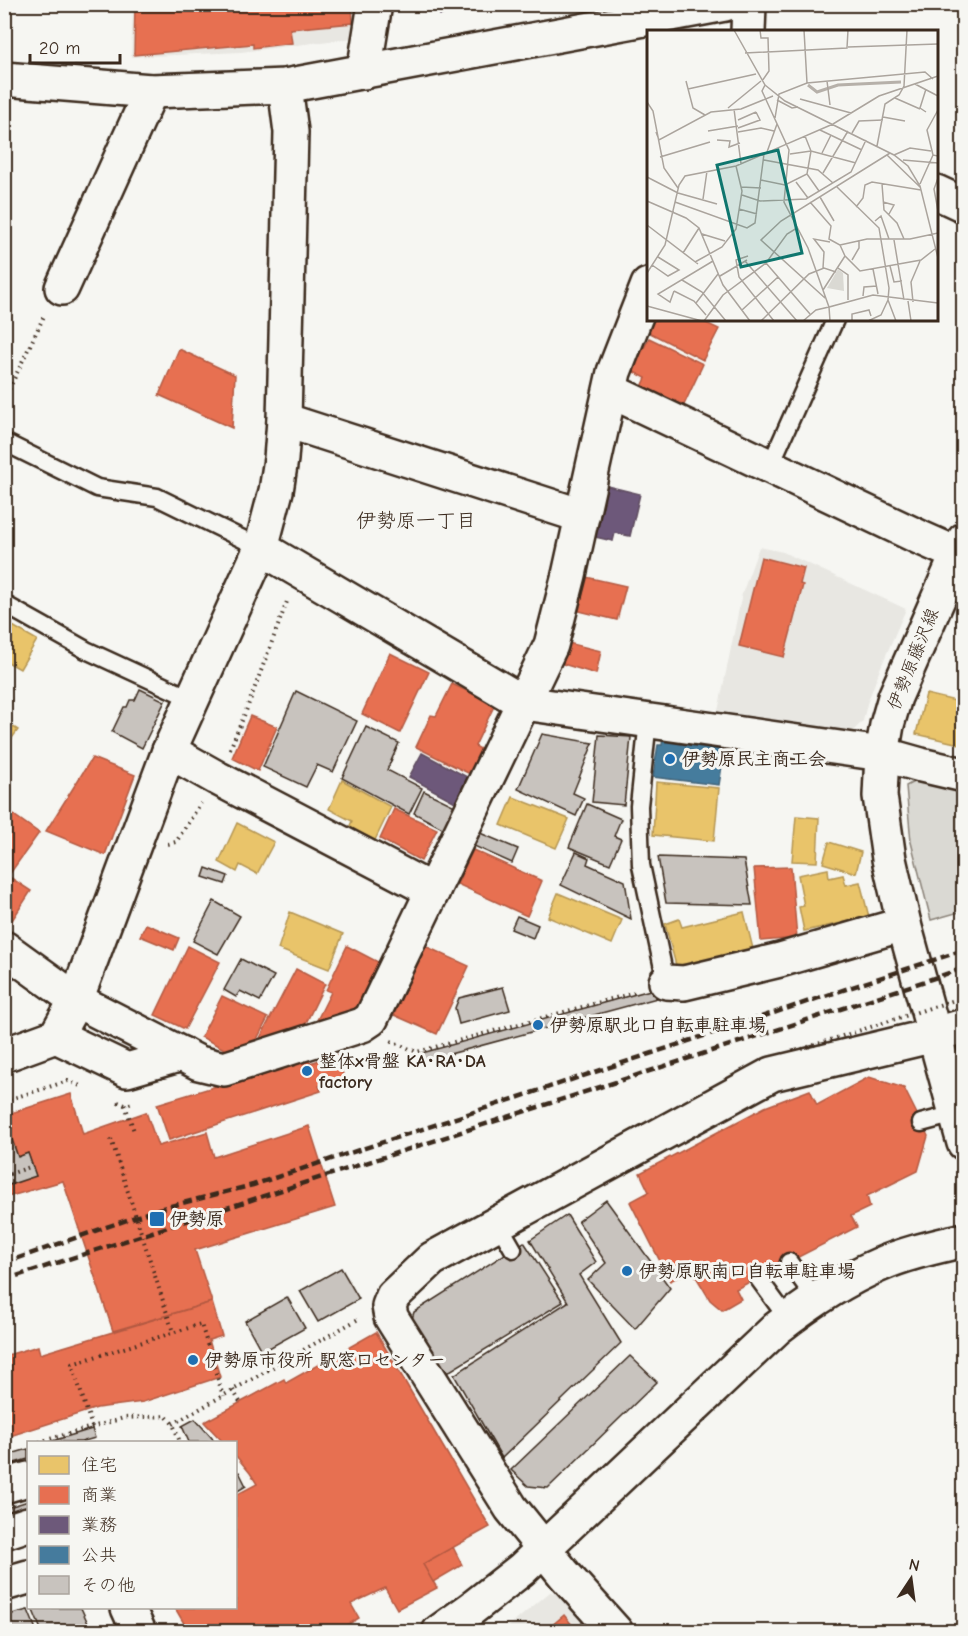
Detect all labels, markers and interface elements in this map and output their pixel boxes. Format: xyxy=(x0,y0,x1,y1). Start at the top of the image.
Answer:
scale bar xyxy=(30,27,120,65)
inset map xyxy=(647,30,938,321)
text: 20 m xyxy=(39,38,80,59)
district label: 伊勢原一丁目 xyxy=(356,509,476,532)
street label: 伊勢原藤沢線 xyxy=(883,605,943,713)
place label: 伊勢原民主商工会 xyxy=(682,749,826,770)
marker: 伊勢原民主商工会 xyxy=(663,752,677,766)
place label: 伊勢原駅北口自転車駐車場 xyxy=(550,1015,766,1036)
marker: 伊勢原駅北口自転車駐車場 xyxy=(531,1018,545,1032)
place label: 整体x骨盤 KA･RA･DA factory xyxy=(318,1051,486,1093)
marker: 整体x骨盤 KA･RA･DA factory xyxy=(300,1064,314,1078)
place label: 伊勢原 xyxy=(170,1209,224,1230)
marker: 伊勢原 xyxy=(148,1210,166,1228)
place label: 伊勢原駅南口自転車駐車場 xyxy=(639,1261,855,1282)
marker: 伊勢原駅南口自転車駐車場 xyxy=(620,1264,634,1278)
place label: 伊勢原市役所 駅窓口センター xyxy=(205,1350,445,1371)
marker: 伊勢原市役所 駅窓口センター xyxy=(186,1353,200,1367)
legend xyxy=(27,1441,237,1609)
text: 住宅 xyxy=(81,1455,117,1476)
text: 商業 xyxy=(81,1485,117,1506)
text: 業務 xyxy=(81,1515,117,1536)
text: 公共 xyxy=(81,1545,117,1566)
north arrow xyxy=(881,1549,941,1609)
text: N xyxy=(907,1555,921,1575)
text: その他 xyxy=(81,1575,135,1596)

